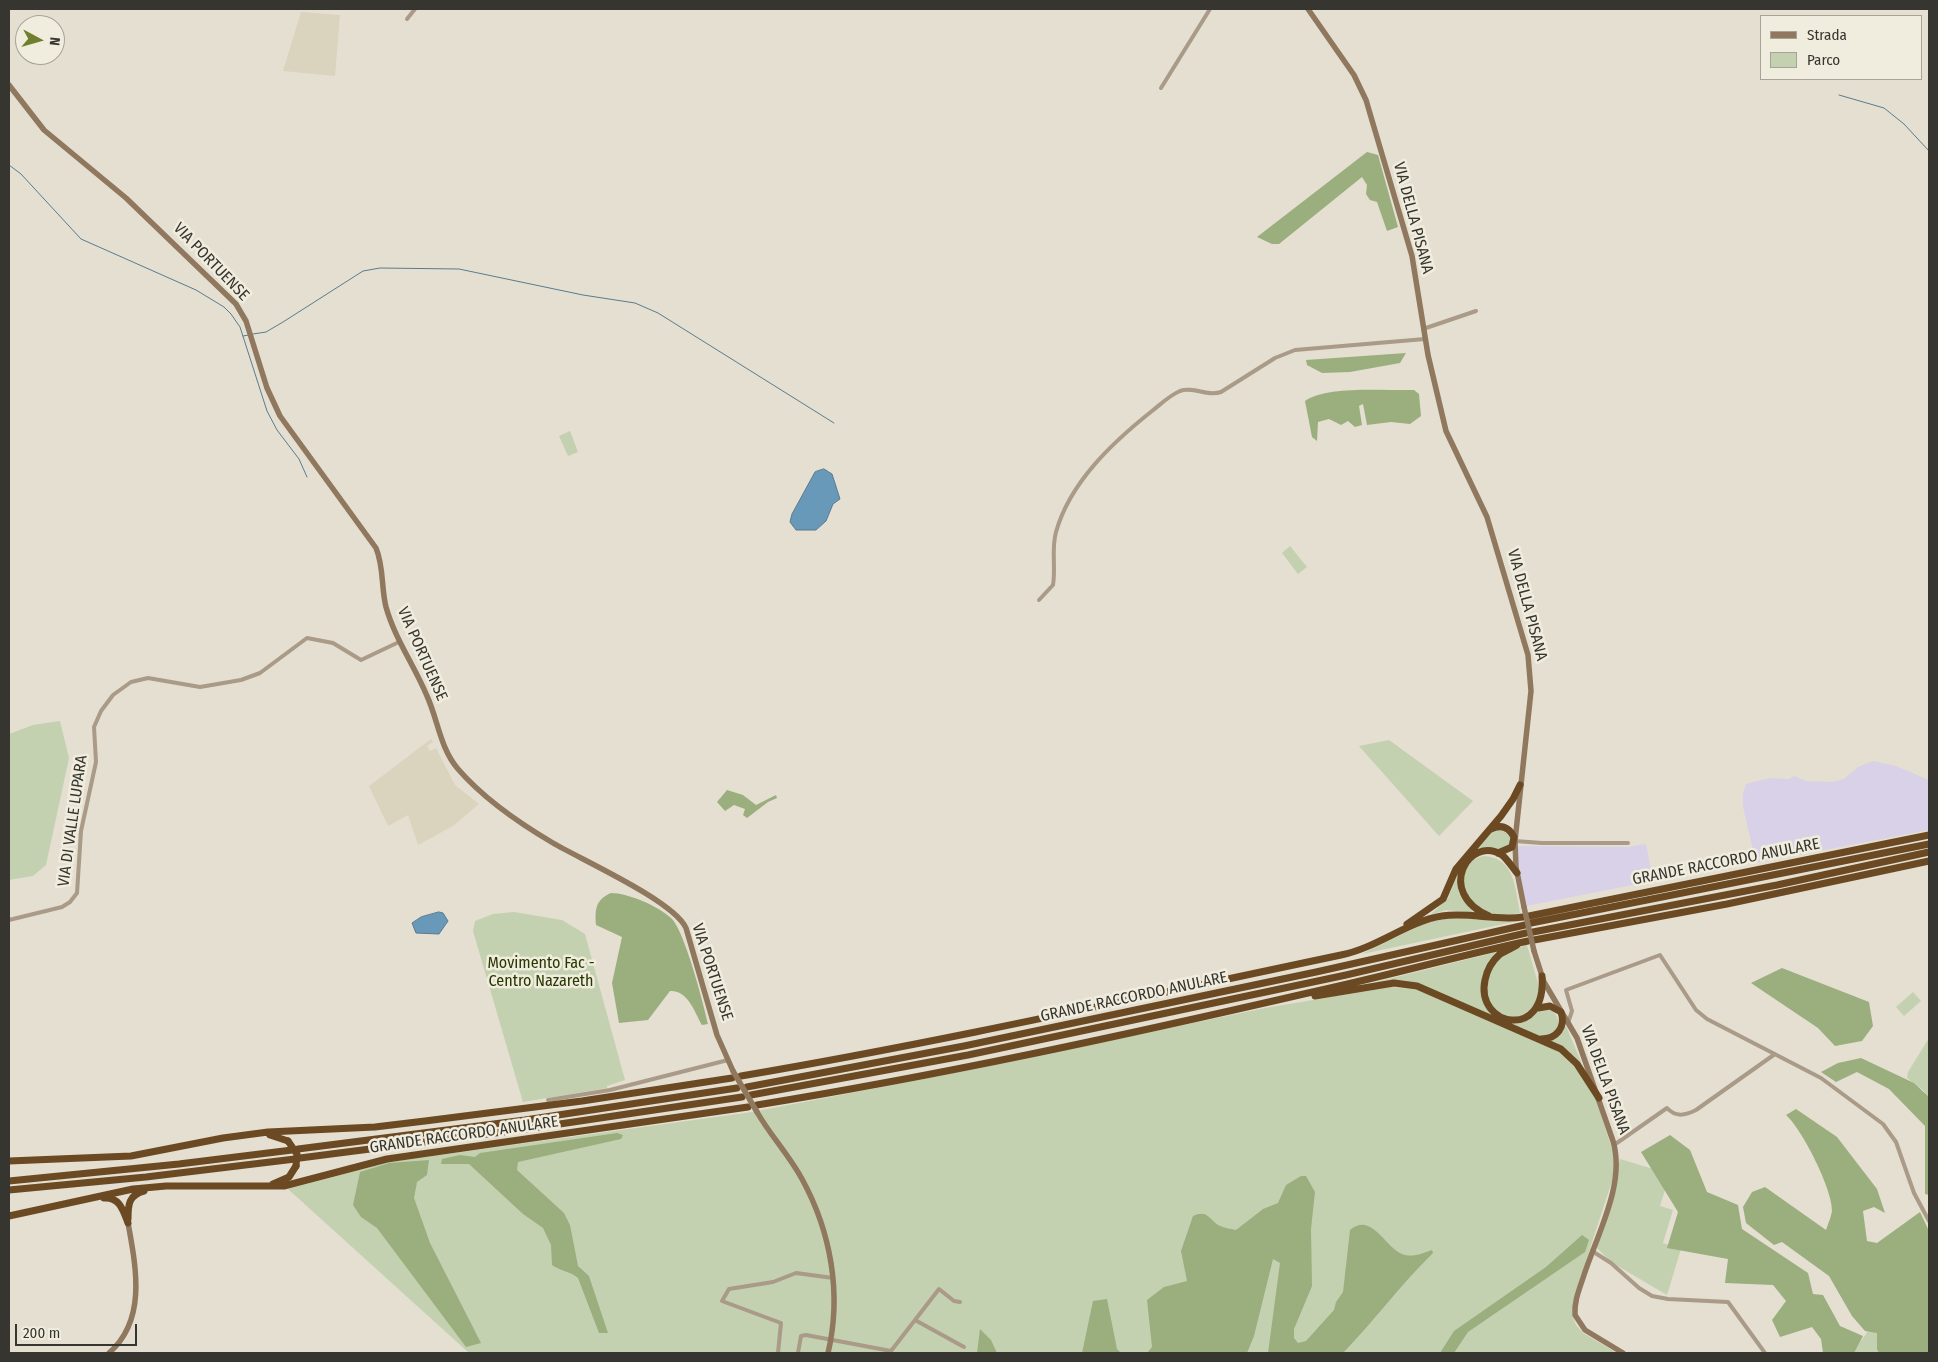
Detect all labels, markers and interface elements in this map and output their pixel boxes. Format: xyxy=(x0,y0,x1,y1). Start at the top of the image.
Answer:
north arrow xyxy=(15,15,65,65)
legend xyxy=(1760,15,1923,80)
text: Strada xyxy=(1807,26,1847,44)
text: N xyxy=(46,36,63,47)
text: Parco xyxy=(1807,51,1840,69)
street label: VIA DELLA PISANA xyxy=(1389,160,1437,276)
street label: VIA PORTUENSE xyxy=(169,219,253,305)
street label: VIA DELLA PISANA xyxy=(1503,547,1551,663)
street label: VIA PORTUENSE xyxy=(393,604,451,704)
street label: VIA DI VALLE LUPARA xyxy=(54,754,92,888)
street label: GRANDE RACCORDO ANULARE xyxy=(1631,834,1821,890)
street label: VIA PORTUENSE xyxy=(687,921,737,1023)
park label: Movimento Fac - Centro Nazareth xyxy=(487,954,595,992)
street label: GRANDE RACCORDO ANULARE xyxy=(1039,968,1229,1026)
street label: VIA DELLA PISANA xyxy=(1576,1023,1634,1137)
street label: GRANDE RACCORDO ANULARE xyxy=(368,1112,560,1158)
scale bar xyxy=(18,1314,140,1346)
text: 200 m xyxy=(23,1324,60,1342)

